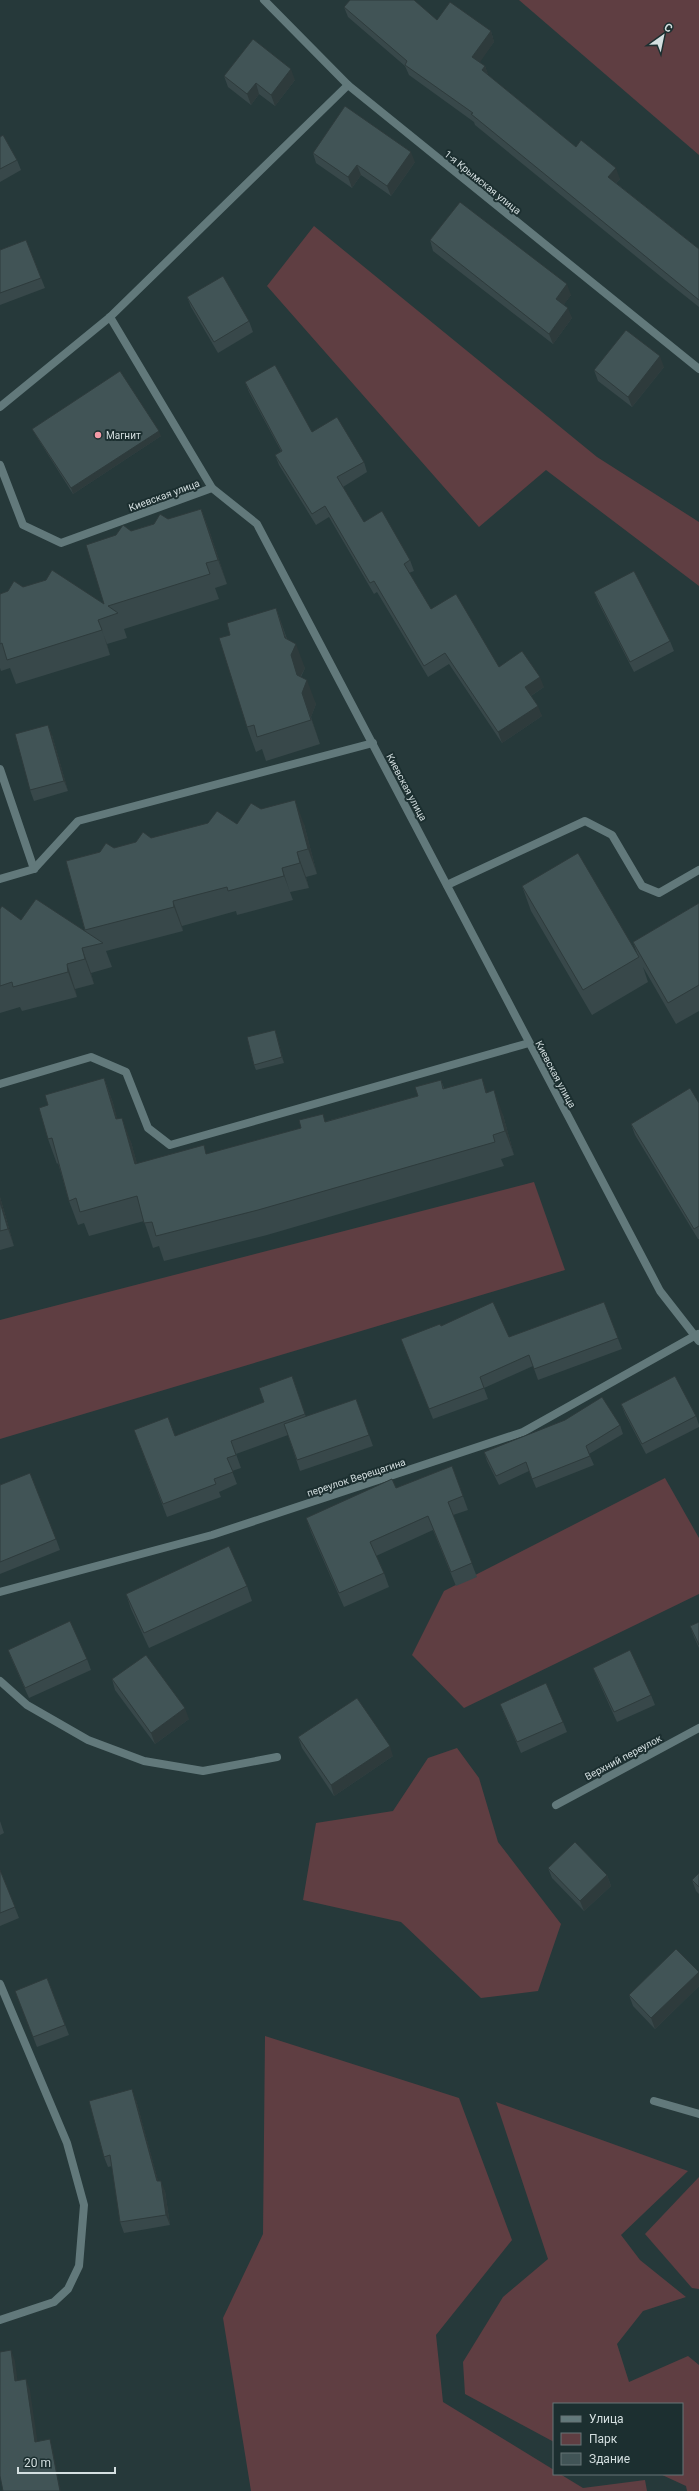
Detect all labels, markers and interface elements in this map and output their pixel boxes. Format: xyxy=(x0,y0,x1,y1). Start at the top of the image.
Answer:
north arrow xyxy=(643,16,683,56)
text: С xyxy=(662,21,675,35)
street label: 1-я Крымская улица xyxy=(442,148,523,217)
marker: Магнит xyxy=(93,430,103,440)
place label: Магнит xyxy=(106,430,141,441)
street label: Киевская улица xyxy=(127,478,201,513)
street label: Киевская улица xyxy=(384,752,429,823)
street label: Киевская улица xyxy=(533,1039,578,1110)
street label: переулок Верещагина xyxy=(305,1456,407,1499)
street label: Верхний переулок xyxy=(583,1732,664,1782)
legend xyxy=(553,2403,683,2475)
text: Улица xyxy=(589,2412,624,2426)
text: Парк xyxy=(589,2432,618,2446)
scale bar xyxy=(18,2449,115,2475)
text: Здание xyxy=(589,2452,630,2466)
text: 20 m xyxy=(24,2456,51,2470)

